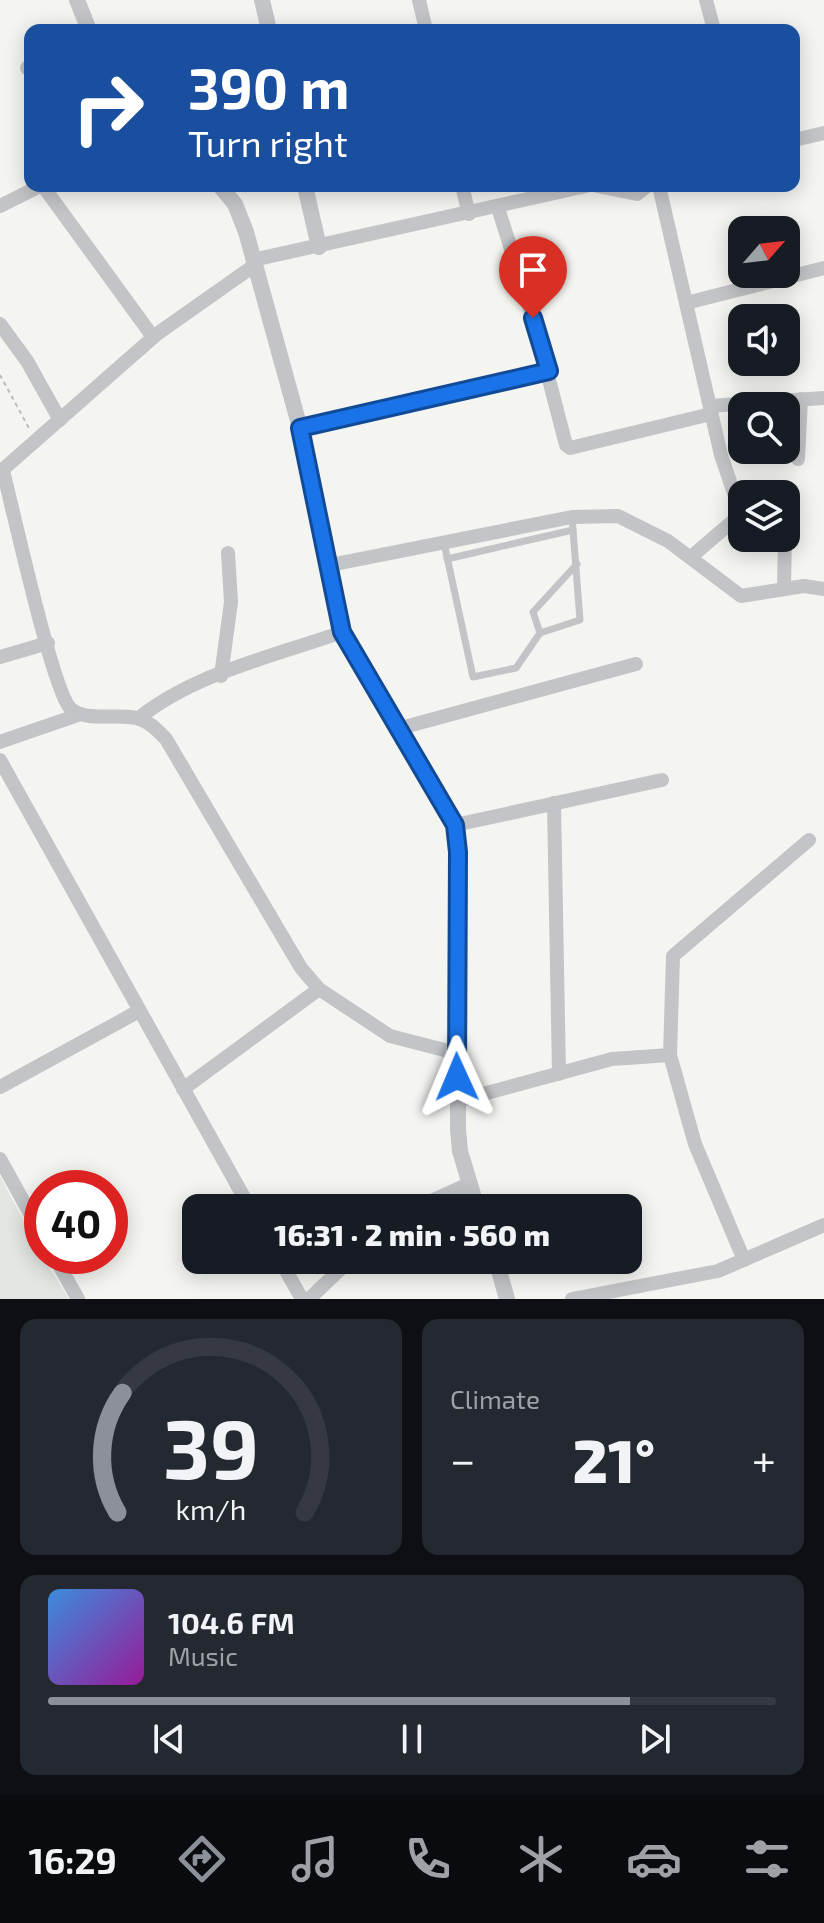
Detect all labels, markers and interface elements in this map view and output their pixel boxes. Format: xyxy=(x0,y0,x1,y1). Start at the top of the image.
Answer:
text: 390 m xyxy=(188,53,350,120)
icon: right xyxy=(56,56,160,160)
text: Turn right xyxy=(188,121,348,164)
north arrow xyxy=(728,216,800,288)
map controls xyxy=(728,216,800,552)
pin xyxy=(499,236,567,318)
icon: arrive xyxy=(511,248,555,292)
button: sound xyxy=(728,304,800,376)
button: search xyxy=(728,392,800,464)
button: layers xyxy=(728,480,800,552)
position arrow xyxy=(415,1035,499,1119)
speed limit sign: 40 xyxy=(24,1170,128,1274)
text: 16:31 · 2 min · 560 m xyxy=(274,1216,550,1252)
text: Climate xyxy=(450,1383,540,1414)
text: 39 xyxy=(163,1396,259,1496)
text: 21° xyxy=(572,1423,655,1495)
text: − xyxy=(450,1432,476,1485)
text: + xyxy=(752,1432,776,1485)
text: km/h xyxy=(176,1491,246,1526)
text: 104.6 FM xyxy=(168,1604,295,1640)
text: Music xyxy=(168,1640,238,1671)
icon: previous xyxy=(147,1717,191,1761)
icon: pause xyxy=(390,1717,434,1761)
icon: next xyxy=(633,1717,677,1761)
icon: directions xyxy=(174,1831,230,1887)
icon: music xyxy=(287,1831,343,1887)
icon: phone xyxy=(400,1831,456,1887)
icon: climate xyxy=(513,1831,569,1887)
icon: car xyxy=(626,1831,682,1887)
icon: filters xyxy=(739,1831,795,1887)
text: 16:29 xyxy=(29,1838,117,1881)

